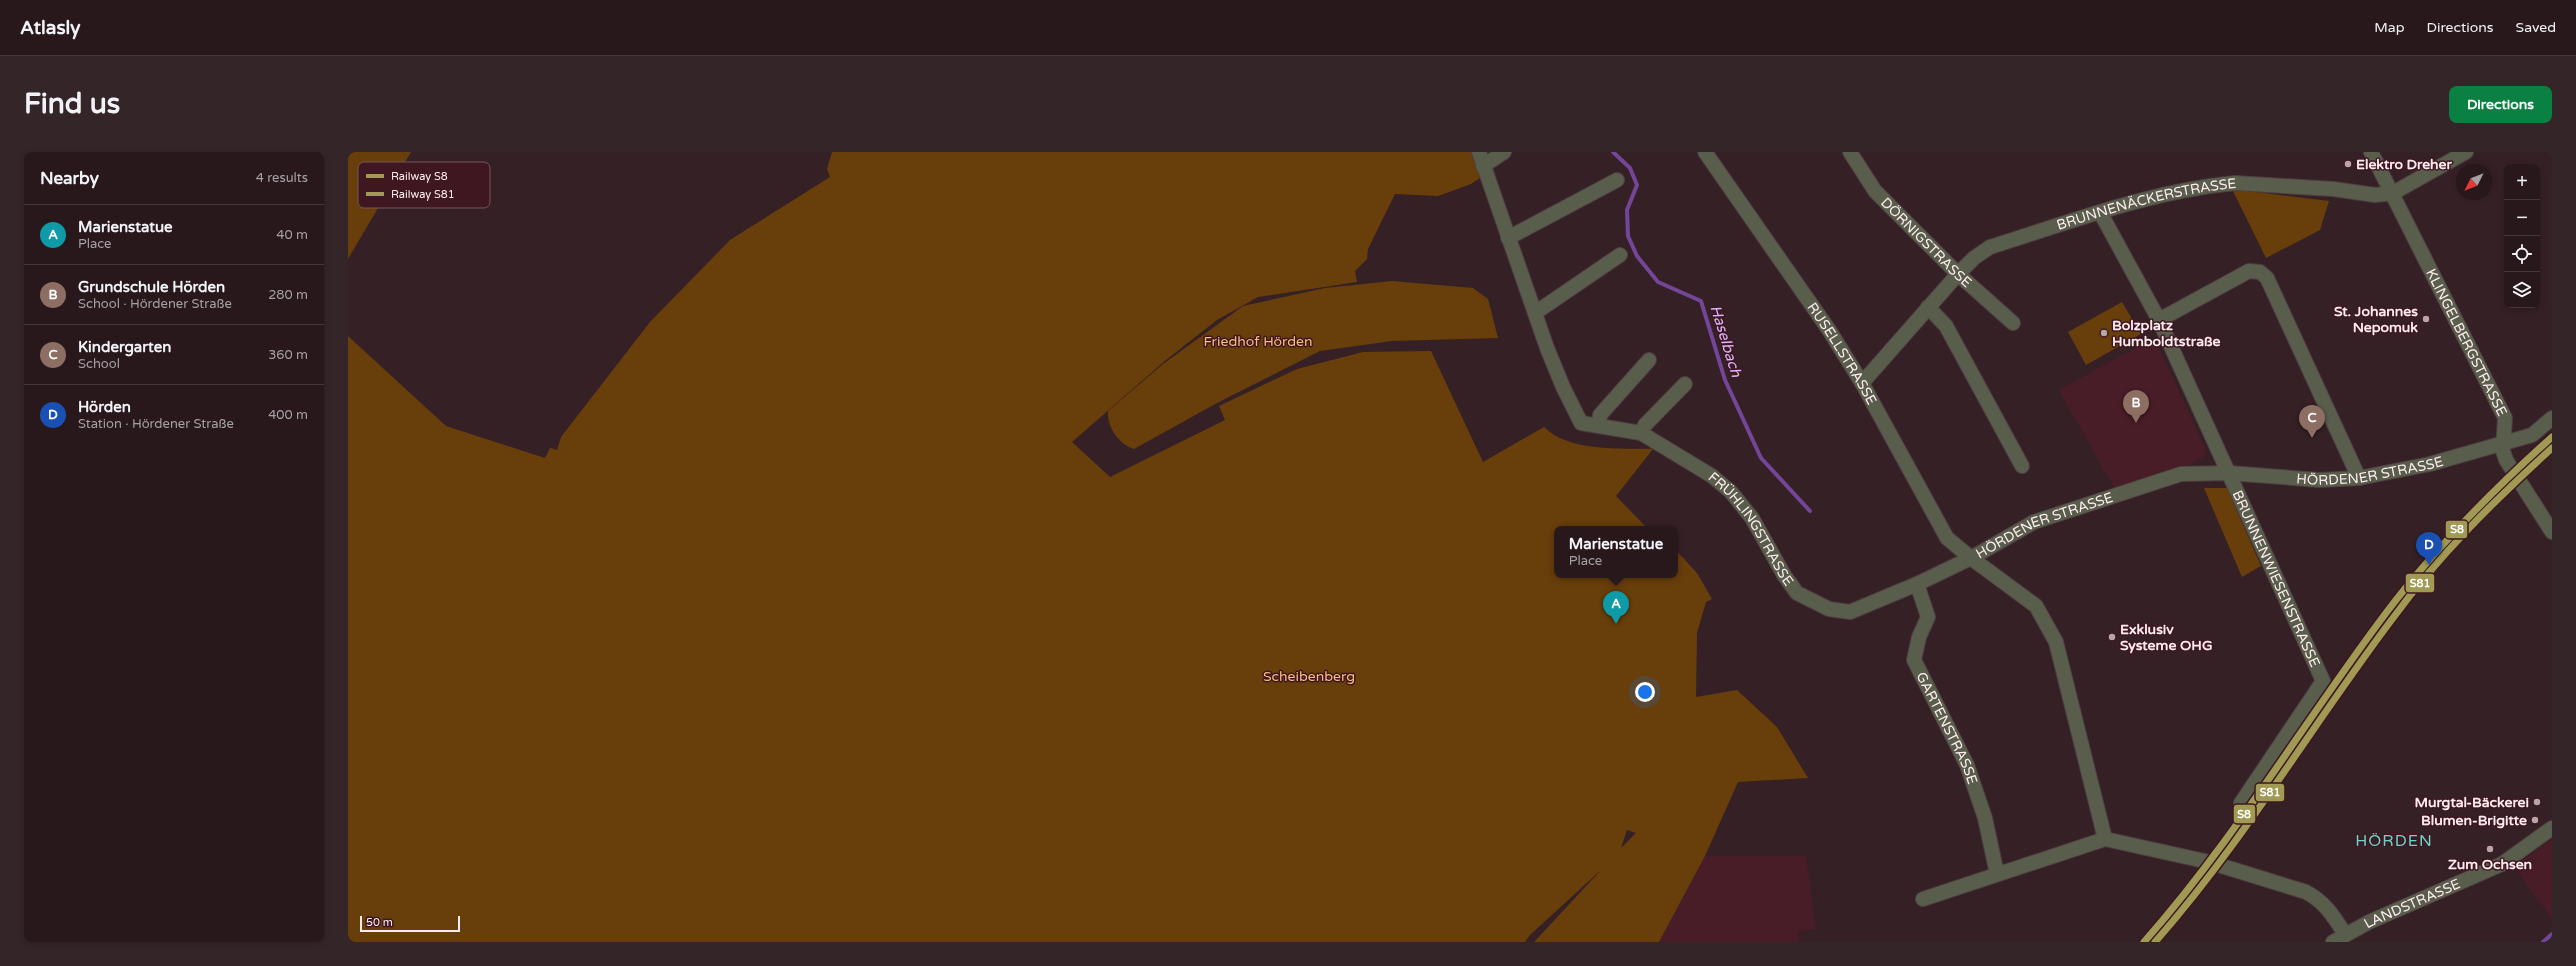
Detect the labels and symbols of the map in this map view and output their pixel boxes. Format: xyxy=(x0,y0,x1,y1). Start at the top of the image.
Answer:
place label: Elektro Dreher xyxy=(2356,156,2453,173)
marker: Elektro Dreher xyxy=(2343,159,2353,169)
legend xyxy=(358,162,490,208)
north arrow xyxy=(2456,164,2492,200)
text: Railway S8 xyxy=(391,170,448,183)
street label: BRUNNENÄCKERSTRASSE xyxy=(2054,174,2237,233)
text: Railway S81 xyxy=(391,188,455,201)
street label: DÖRNIGSTRASSE xyxy=(1878,194,1975,291)
street label: KLINGELBERGSTRASSE xyxy=(2423,266,2511,419)
street label: RUSELLSTRASSE xyxy=(1804,299,1881,408)
water label: Haselbach xyxy=(1707,303,1746,380)
place label: St. Johannes Nepomuk xyxy=(2334,303,2418,336)
marker: St. Johannes Nepomuk xyxy=(2421,314,2431,324)
place label: Bolzplatz Humboldtstraße xyxy=(2112,317,2221,350)
marker: Bolzplatz Humboldtstraße xyxy=(2099,328,2109,338)
park label: Friedhof Hörden xyxy=(1203,333,1313,350)
pin: B xyxy=(2123,390,2149,423)
pin: C xyxy=(2299,405,2325,438)
street label: HÖRDENER STRASSE xyxy=(2296,452,2445,489)
street label: FRÜHLINGSTRASSE xyxy=(1705,468,1797,589)
street label: HÖRDENER STRASSE xyxy=(1973,488,2115,562)
street label: BRUNNENWIESENSTRASSE xyxy=(2229,488,2324,670)
line badge: S8 xyxy=(2445,520,2468,539)
text: S8 xyxy=(2450,523,2464,536)
pin: D xyxy=(2416,532,2442,565)
line badge: S81 xyxy=(2405,573,2435,593)
text: S81 xyxy=(2410,577,2430,590)
pin: A xyxy=(1603,591,1629,624)
place label: Exklusiv Systeme OHG xyxy=(2120,621,2212,654)
marker: Exklusiv Systeme OHG xyxy=(2107,632,2117,642)
park label: Scheibenberg xyxy=(1263,668,1355,685)
street label: GARTENSTRASSE xyxy=(1913,669,1981,786)
your location xyxy=(1635,682,1655,702)
line badge: S81 xyxy=(2255,783,2285,802)
text: S81 xyxy=(2260,786,2280,799)
place label: Murgtal-Bäckerei xyxy=(2415,794,2529,811)
marker: Murgtal-Bäckerei xyxy=(2532,797,2542,807)
line badge: S8 xyxy=(2233,804,2256,824)
text: S8 xyxy=(2237,808,2251,821)
place label: Blumen-Brigitte xyxy=(2421,812,2527,829)
marker: Blumen-Brigitte xyxy=(2530,815,2540,825)
district label: HÖRDEN xyxy=(2355,831,2433,851)
marker: Zum Ochsen xyxy=(2485,844,2495,854)
place label: Zum Ochsen xyxy=(2448,856,2532,873)
street label: LANDSTRASSE xyxy=(2361,875,2463,932)
scale bar xyxy=(360,914,460,933)

